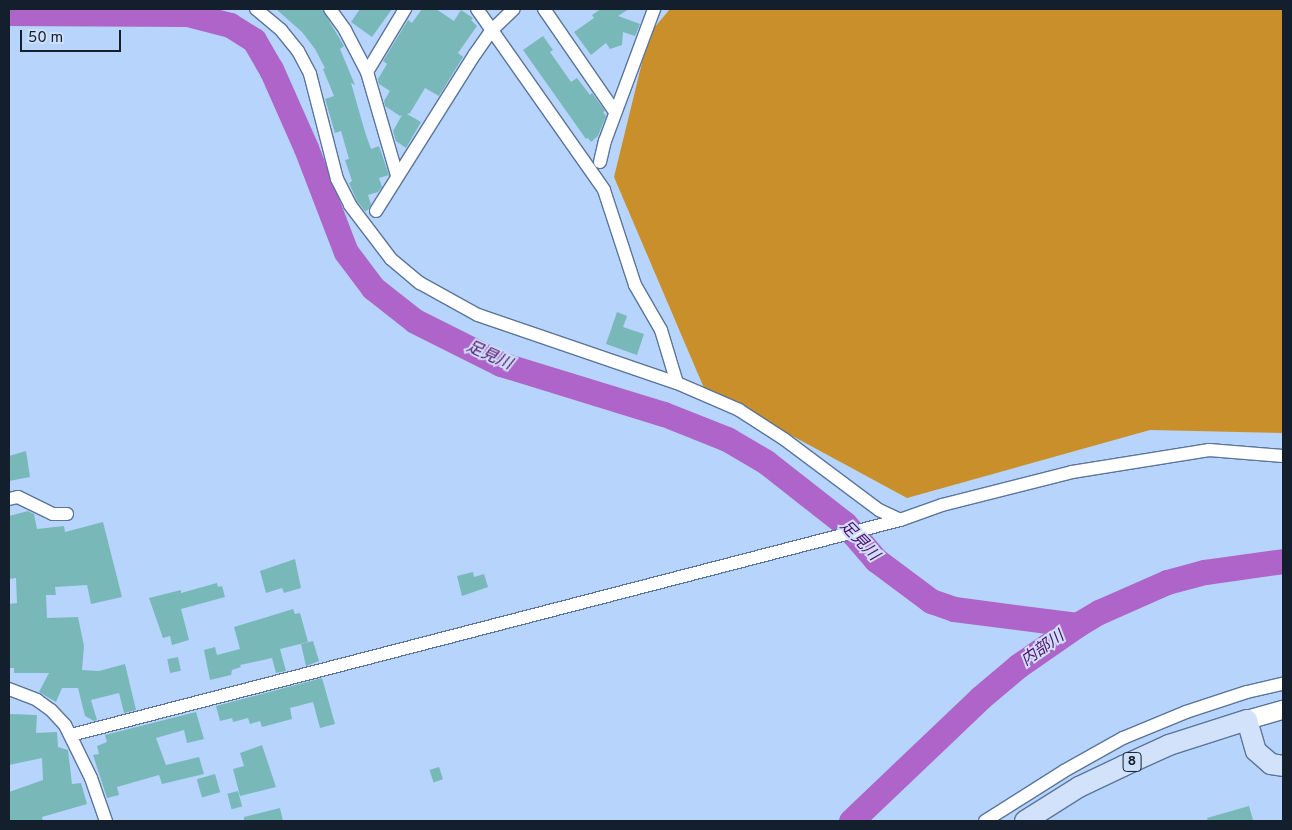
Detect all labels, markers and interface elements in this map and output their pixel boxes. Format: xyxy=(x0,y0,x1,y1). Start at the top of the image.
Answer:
scale bar xyxy=(22,20,124,52)
text: 50 m xyxy=(28,29,63,48)
water label: 足見川 xyxy=(463,337,515,375)
water label: 足見川 xyxy=(835,517,883,565)
water label: 内部川 xyxy=(1018,627,1068,671)
road number: 8 xyxy=(1122,750,1142,774)

